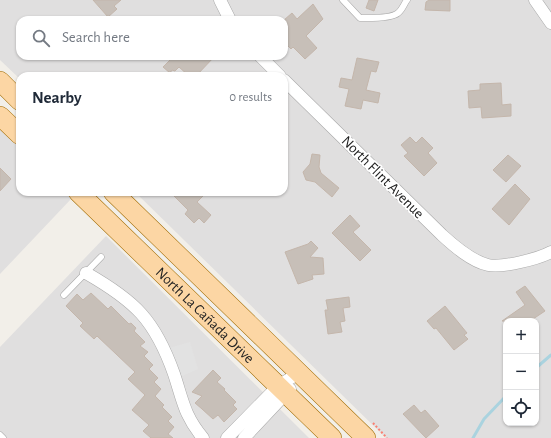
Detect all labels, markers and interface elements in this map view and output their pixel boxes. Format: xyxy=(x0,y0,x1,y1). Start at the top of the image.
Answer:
search box xyxy=(16,16,288,60)
icon: search xyxy=(30,27,52,49)
text: Search here xyxy=(62,30,130,45)
text: Nearby xyxy=(32,89,82,106)
text: 0 results xyxy=(229,91,272,104)
street label: North Flint Avenue xyxy=(339,133,427,221)
street label: North La Cañada Drive xyxy=(153,265,257,366)
map controls xyxy=(503,318,539,426)
button: + xyxy=(503,318,539,354)
button: − xyxy=(503,354,539,390)
button: locate xyxy=(503,390,539,426)

